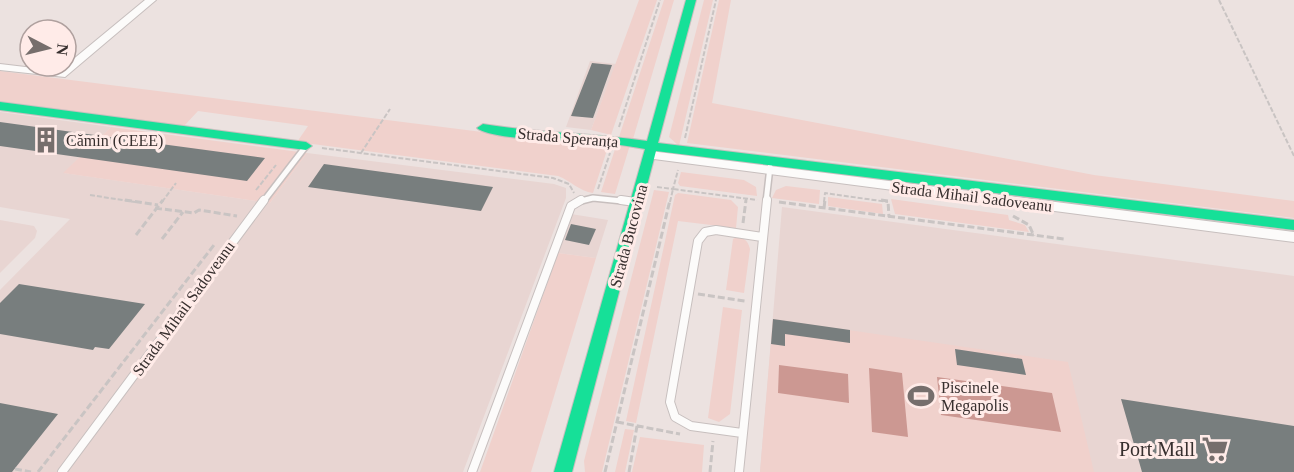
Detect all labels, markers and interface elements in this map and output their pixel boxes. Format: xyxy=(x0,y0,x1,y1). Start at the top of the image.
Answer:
north arrow xyxy=(18,18,78,78)
text: N xyxy=(53,43,72,57)
building icon: Cămin (CEEE) xyxy=(31,125,61,155)
street label: Strada Speranța xyxy=(517,125,619,151)
place label: Cămin (CEEE) xyxy=(66,132,163,150)
street label: Strada Mihail Sadoveanu xyxy=(891,178,1053,215)
street label: Strada Bucovina xyxy=(607,183,650,290)
street label: Strada Mihail Sadoveanu xyxy=(129,238,238,379)
place label: Piscinele Megapolis xyxy=(941,379,1009,415)
sports icon: Piscinele Megapolis xyxy=(906,381,936,411)
supermarket icon: Port Mall xyxy=(1200,434,1230,464)
place label: Port Mall xyxy=(1119,438,1195,460)

